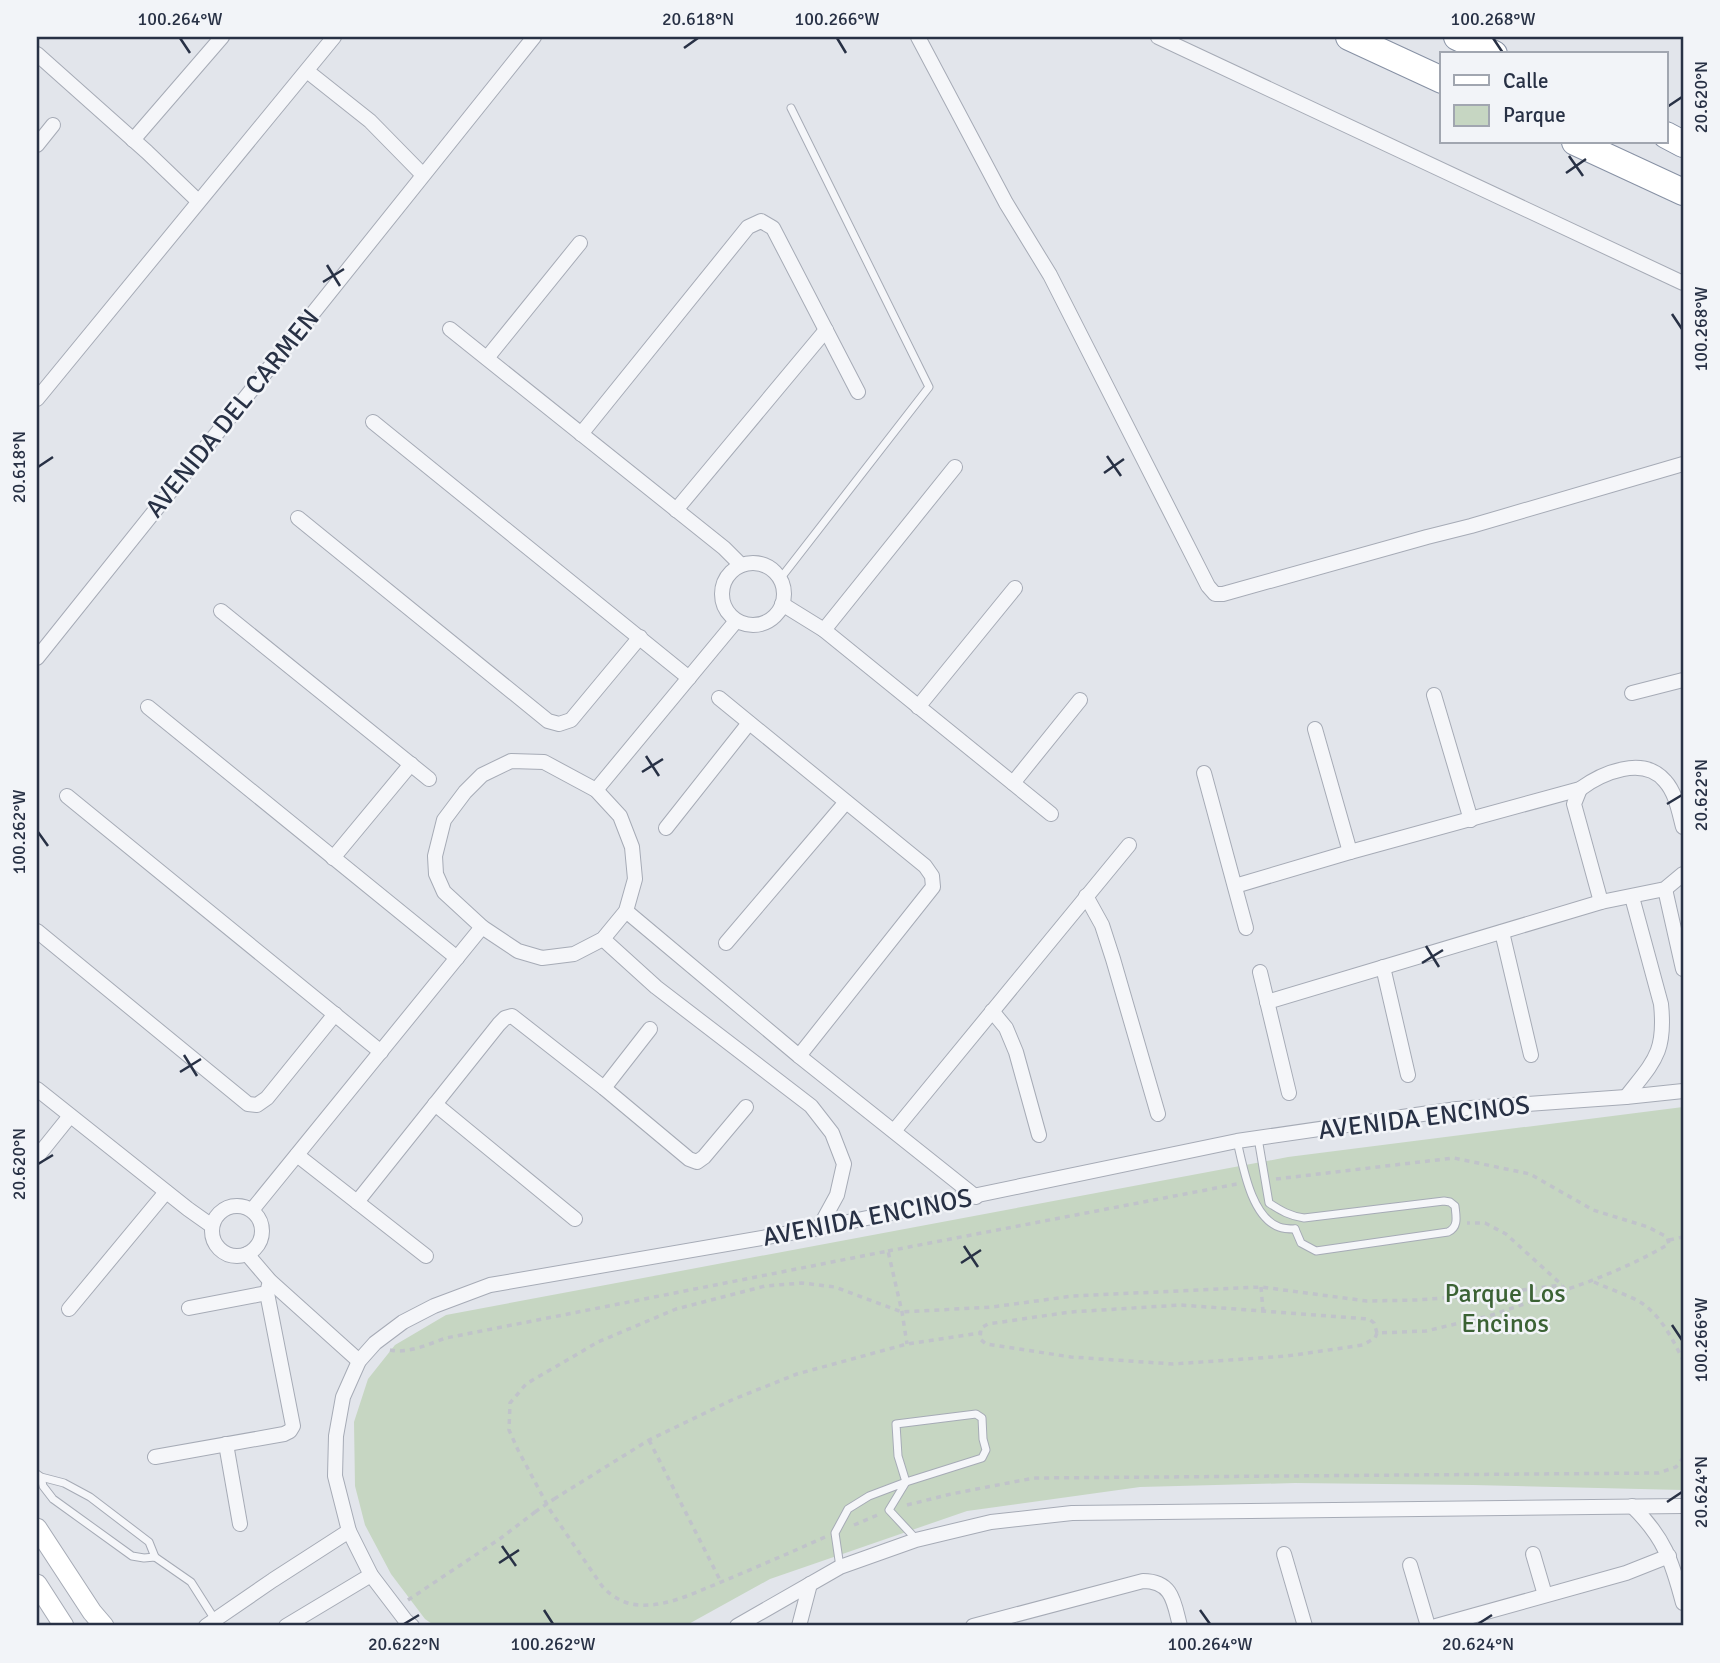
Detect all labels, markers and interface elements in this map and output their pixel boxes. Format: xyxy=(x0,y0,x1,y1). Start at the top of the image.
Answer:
text: 100.264°W xyxy=(137,8,223,30)
text: 20.618°N xyxy=(662,8,734,30)
text: 100.266°W xyxy=(794,8,880,30)
text: 100.268°W xyxy=(1450,8,1536,30)
legend xyxy=(1440,52,1668,144)
text: 20.620°N xyxy=(1690,61,1712,133)
text: Calle xyxy=(1503,68,1549,94)
text: Parque xyxy=(1503,102,1566,128)
text: 100.268°W xyxy=(1690,286,1712,372)
street label: AVENIDA DEL CARMEN xyxy=(139,303,327,524)
text: 20.618°N xyxy=(8,431,30,503)
text: 20.622°N xyxy=(1690,759,1712,831)
text: 100.262°W xyxy=(8,789,30,875)
street label: AVENIDA ENCINOS xyxy=(1317,1089,1532,1147)
text: 20.620°N xyxy=(8,1128,30,1200)
street label: AVENIDA ENCINOS xyxy=(760,1182,975,1254)
park label: Parque Los Encinos xyxy=(1444,1278,1566,1340)
text: 100.266°W xyxy=(1690,1297,1712,1383)
text: 20.624°N xyxy=(1690,1456,1712,1528)
text: 20.622°N xyxy=(368,1633,440,1655)
text: 100.262°W xyxy=(510,1633,596,1655)
text: 100.264°W xyxy=(1167,1633,1253,1655)
text: 20.624°N xyxy=(1442,1633,1514,1655)

